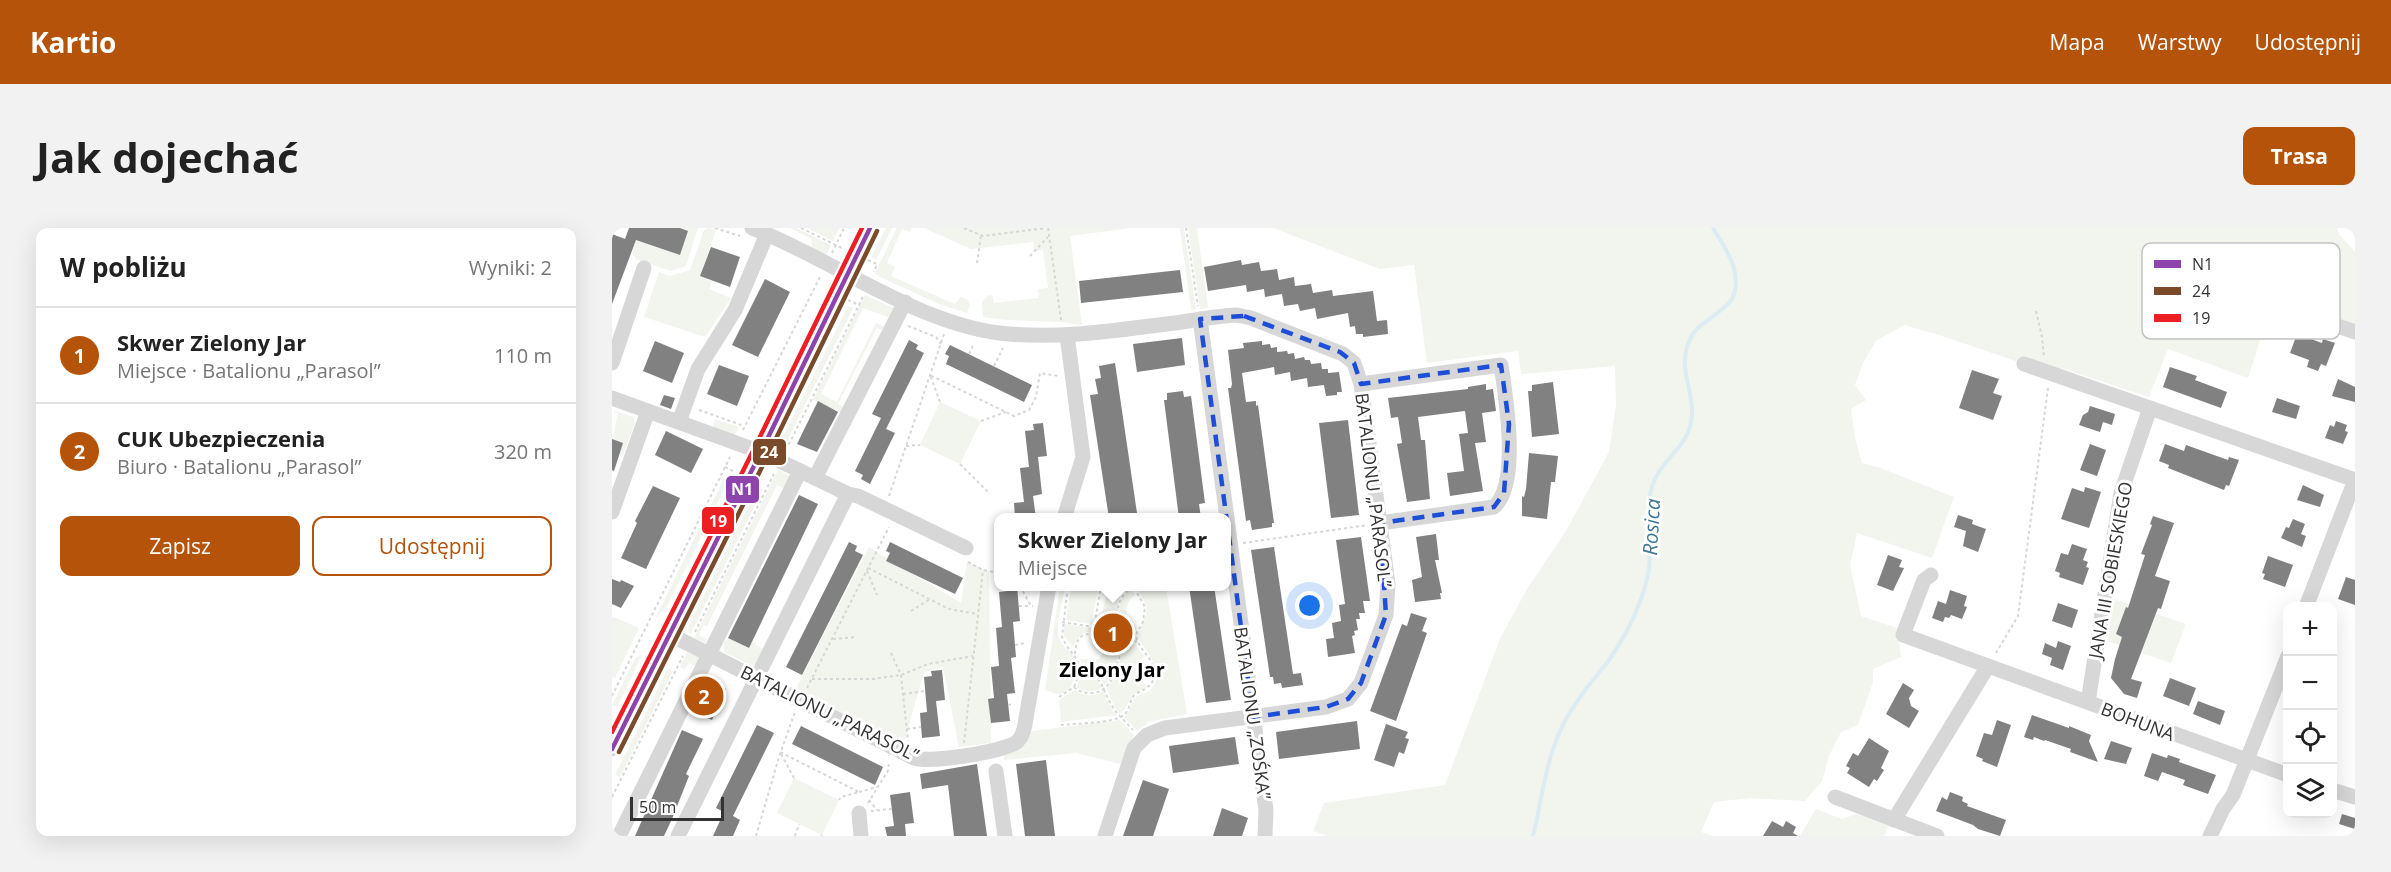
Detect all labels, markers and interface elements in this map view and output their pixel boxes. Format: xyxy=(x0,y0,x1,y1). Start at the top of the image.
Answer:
text: Kartio xyxy=(30,23,116,61)
text: Mapa xyxy=(2050,28,2105,56)
text: Warstwy xyxy=(2138,28,2222,56)
text: Udostępnij xyxy=(2255,28,2361,56)
button: Trasa xyxy=(2243,127,2355,185)
text: Jak dojechać xyxy=(36,128,299,185)
legend xyxy=(2142,243,2340,339)
text: W pobliżu xyxy=(60,249,187,285)
text: N1 xyxy=(2192,253,2213,275)
text: Wyniki: 2 xyxy=(469,254,552,281)
text: 24 xyxy=(2192,280,2210,302)
text: 19 xyxy=(2192,307,2210,329)
text: Skwer Zielony Jar xyxy=(117,327,306,357)
text: 1 xyxy=(74,342,85,369)
text: 110 m xyxy=(494,342,552,369)
text: Miejsce · Batalionu „Parasol” xyxy=(117,357,381,384)
street label: BATALIONU „PARASOL” xyxy=(1350,391,1398,589)
text: CUK Ubezpieczenia xyxy=(117,423,325,453)
text: 2 xyxy=(74,438,85,465)
text: 320 m xyxy=(494,438,552,465)
line badge: 24 xyxy=(752,438,787,466)
text: 24 xyxy=(760,441,778,463)
text: Biuro · Batalionu „Parasol” xyxy=(117,453,361,480)
line badge: N1 xyxy=(725,475,760,504)
text: N1 xyxy=(731,478,753,500)
street label: JANA III SOBIESKIEGO xyxy=(2082,480,2137,662)
water label: Rosica xyxy=(1636,498,1666,556)
line badge: 19 xyxy=(701,506,735,535)
text: 19 xyxy=(709,510,727,532)
popup xyxy=(994,513,1231,591)
button: Zapisz xyxy=(60,516,300,576)
button: Udostępnij xyxy=(312,516,552,576)
text: Skwer Zielony Jar xyxy=(1018,524,1207,554)
text: Miejsce xyxy=(1018,554,1088,581)
your location xyxy=(1295,591,1324,620)
map controls xyxy=(2283,602,2337,818)
button: + xyxy=(2283,602,2337,656)
pin: 1 xyxy=(1094,610,1132,656)
street label: BATALIONU „ZOŚKA” xyxy=(1229,625,1277,802)
district label: Zielony Jar xyxy=(1059,656,1165,683)
button: − xyxy=(2283,656,2337,710)
street label: BATALIONU „PARASOL” xyxy=(737,659,924,767)
pin: 2 xyxy=(684,674,724,718)
street label: BOHUNA xyxy=(2098,696,2179,746)
button: locate xyxy=(2283,710,2337,764)
button: layers xyxy=(2283,764,2337,818)
scale bar xyxy=(630,794,724,822)
text: 50 m xyxy=(639,796,676,818)

